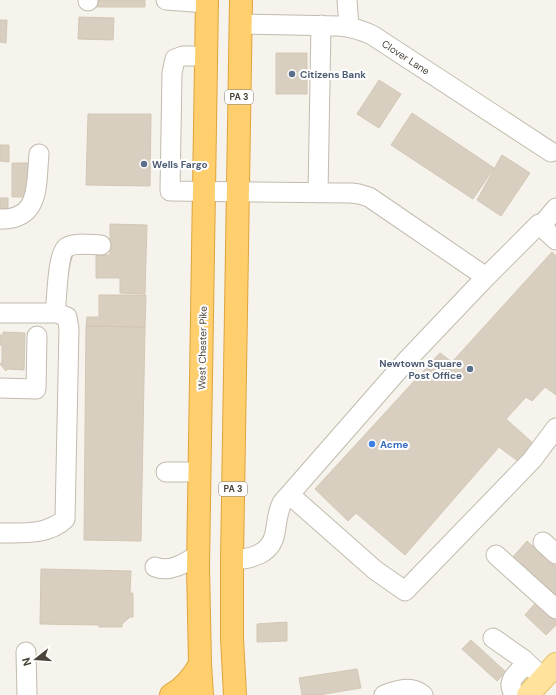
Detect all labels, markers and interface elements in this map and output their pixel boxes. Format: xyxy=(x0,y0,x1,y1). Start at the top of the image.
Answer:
street label: Clover Lane xyxy=(379,37,432,78)
place label: Citizens Bank xyxy=(300,68,366,81)
marker: Citizens Bank xyxy=(287,69,297,79)
road number: PA 3 xyxy=(225,90,253,104)
place label: Wells Fargo xyxy=(152,158,208,171)
marker: Wells Fargo xyxy=(139,159,149,169)
street label: West Chester Pike xyxy=(195,306,210,390)
place label: Newtown Square Post Office xyxy=(379,357,462,382)
marker: Newtown Square Post Office xyxy=(465,364,475,374)
place label: Acme xyxy=(380,438,408,451)
marker: Acme xyxy=(367,439,377,449)
road number: PA 3 xyxy=(219,482,247,496)
north arrow xyxy=(16,639,56,679)
text: N xyxy=(19,656,34,668)

